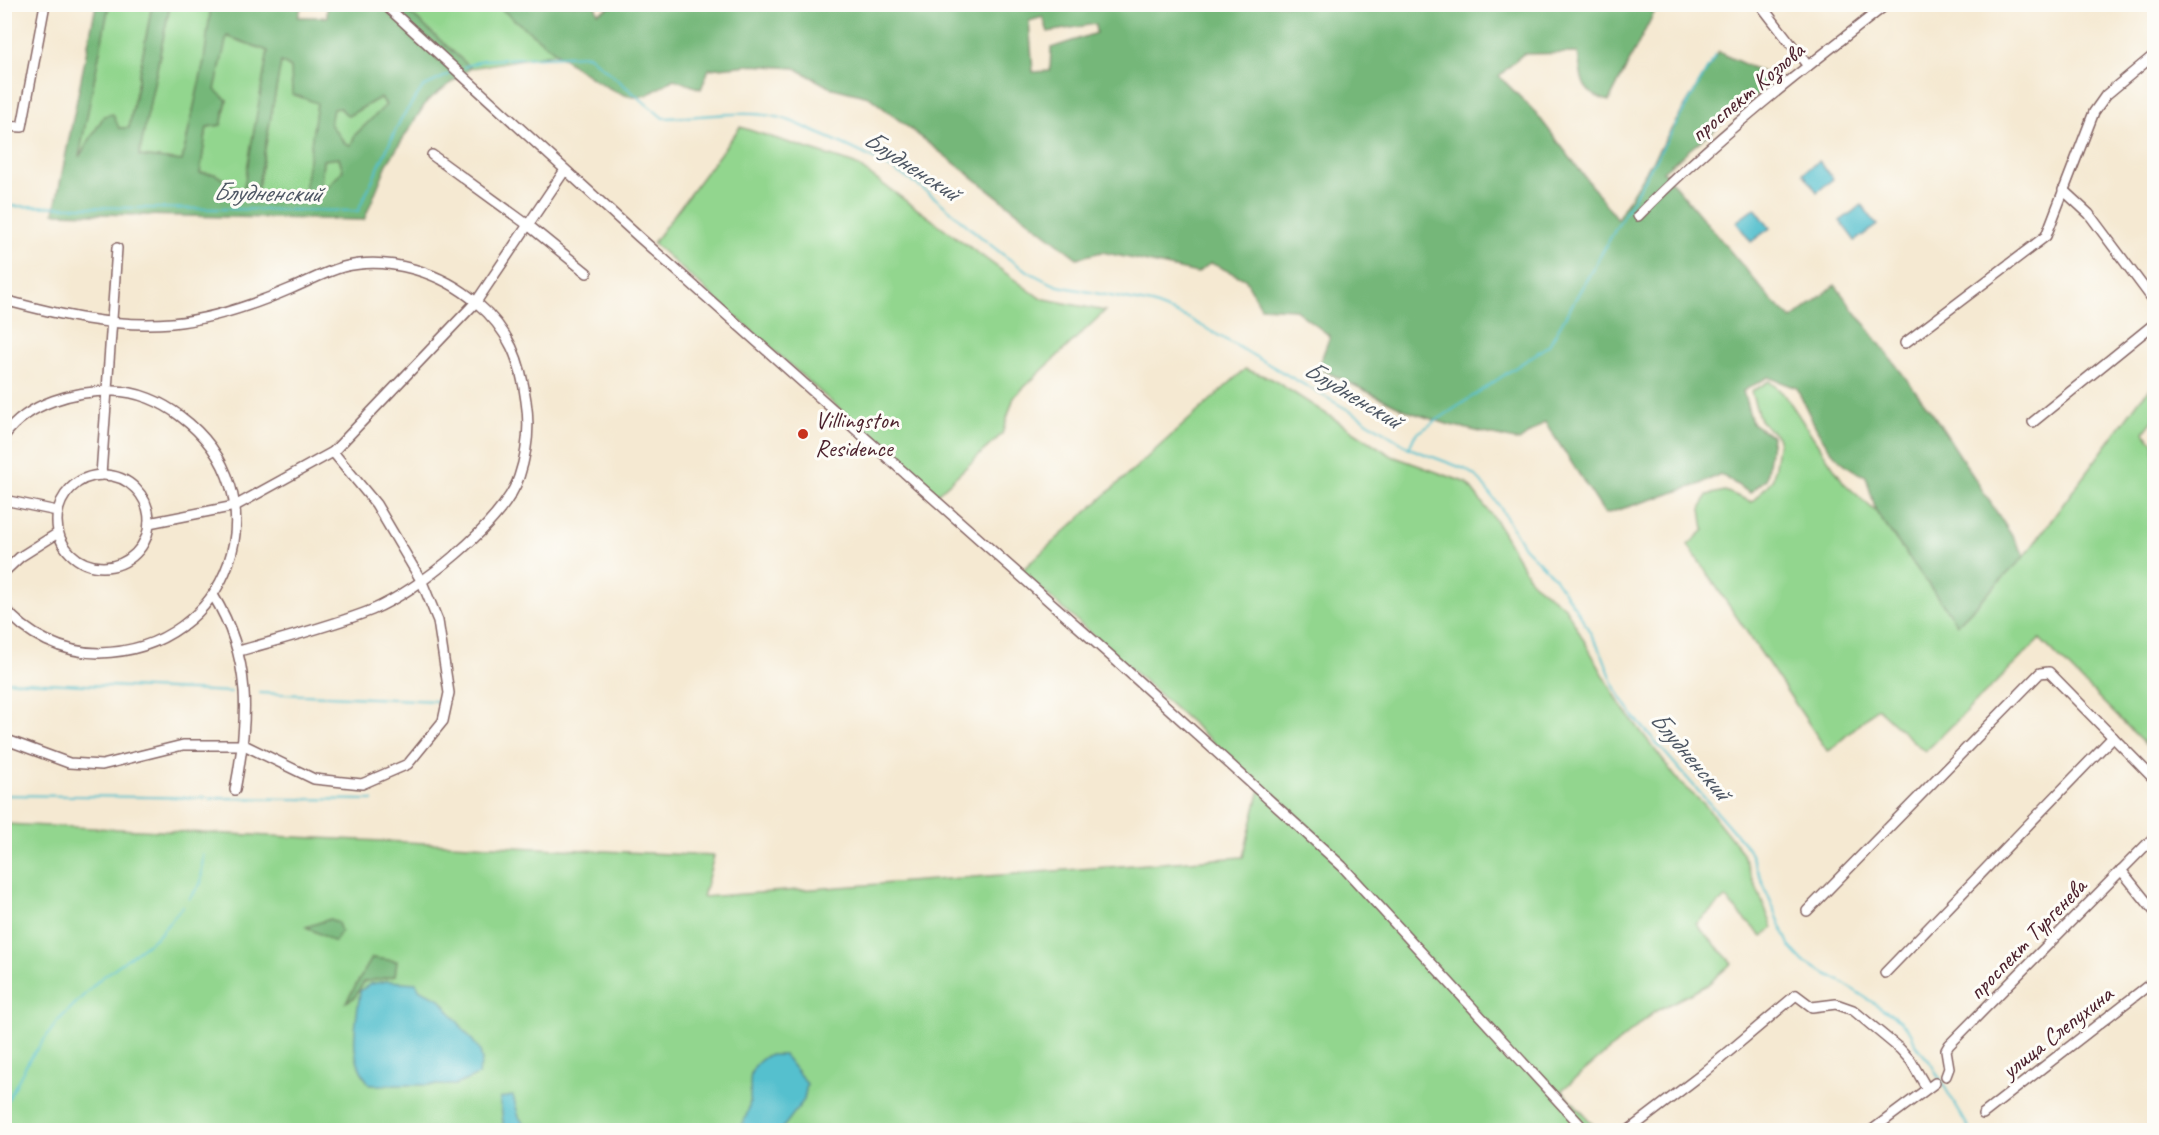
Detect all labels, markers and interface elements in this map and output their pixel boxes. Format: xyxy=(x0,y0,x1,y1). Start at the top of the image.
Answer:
street label: проспект Козлова xyxy=(1684,35,1812,149)
water label: Блудненский xyxy=(857,122,970,212)
water label: Блудненский xyxy=(213,175,327,210)
water label: Блудненский xyxy=(1298,352,1412,439)
place label: Villingston Residence xyxy=(815,405,900,463)
marker: Villingston Residence xyxy=(796,427,810,441)
water label: Блудненский xyxy=(1643,704,1742,811)
street label: проспект Тургенева xyxy=(1961,870,2094,1006)
street label: улица Слепухина xyxy=(1993,978,2120,1086)

